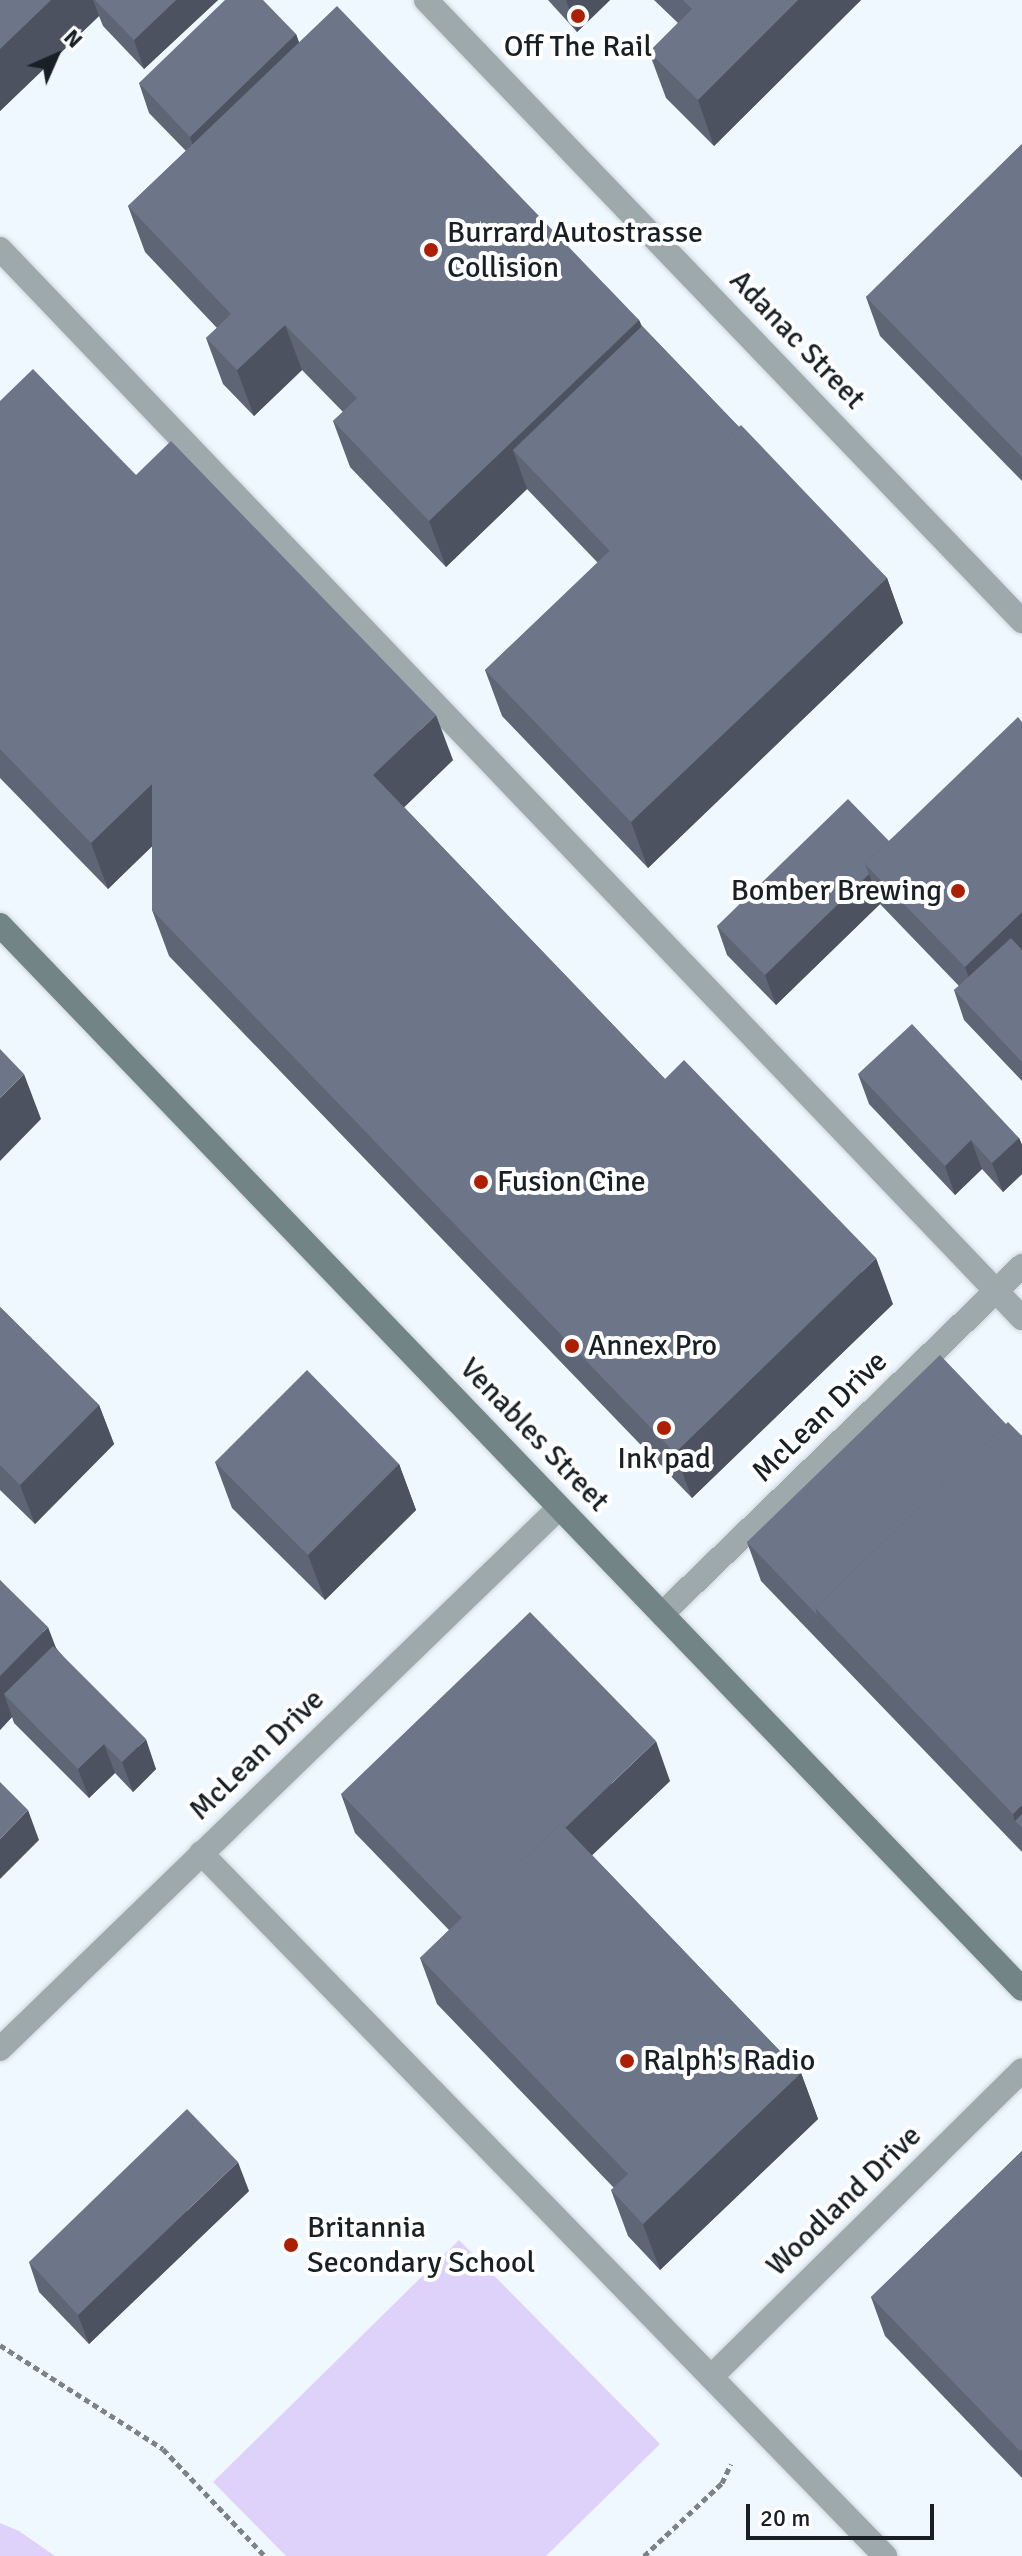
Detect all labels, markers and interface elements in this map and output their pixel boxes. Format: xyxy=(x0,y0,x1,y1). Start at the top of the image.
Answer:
marker: Off The Rail xyxy=(569,7,587,25)
north arrow xyxy=(16,16,96,96)
text: N xyxy=(58,24,88,54)
place label: Off The Rail xyxy=(504,29,652,65)
place label: Burrard Autostrasse Collision xyxy=(447,215,703,286)
marker: Burrard Autostrasse Collision xyxy=(422,241,440,259)
street label: Adanac Street xyxy=(722,263,872,417)
place label: Bomber Brewing xyxy=(731,873,942,909)
marker: Bomber Brewing xyxy=(949,882,967,900)
place label: Fusion Cine xyxy=(497,1164,646,1200)
marker: Fusion Cine xyxy=(472,1173,490,1191)
place label: Annex Pro xyxy=(588,1328,717,1364)
marker: Annex Pro xyxy=(563,1337,581,1355)
street label: McLean Drive xyxy=(745,1344,895,1490)
street label: Venables Street xyxy=(452,1351,616,1519)
marker: Ink pad xyxy=(655,1419,673,1437)
place label: Ink pad xyxy=(617,1441,711,1477)
street label: McLean Drive xyxy=(182,1682,332,1828)
place label: Ralph's Radio xyxy=(643,2043,815,2079)
marker: Ralph's Radio xyxy=(618,2052,636,2070)
street label: Woodland Drive xyxy=(759,2118,929,2284)
place label: Britannia Secondary School xyxy=(307,2210,535,2280)
marker: Britannia Secondary School xyxy=(282,2236,300,2254)
scale bar xyxy=(750,2488,938,2538)
text: 20 m xyxy=(760,2503,810,2533)

